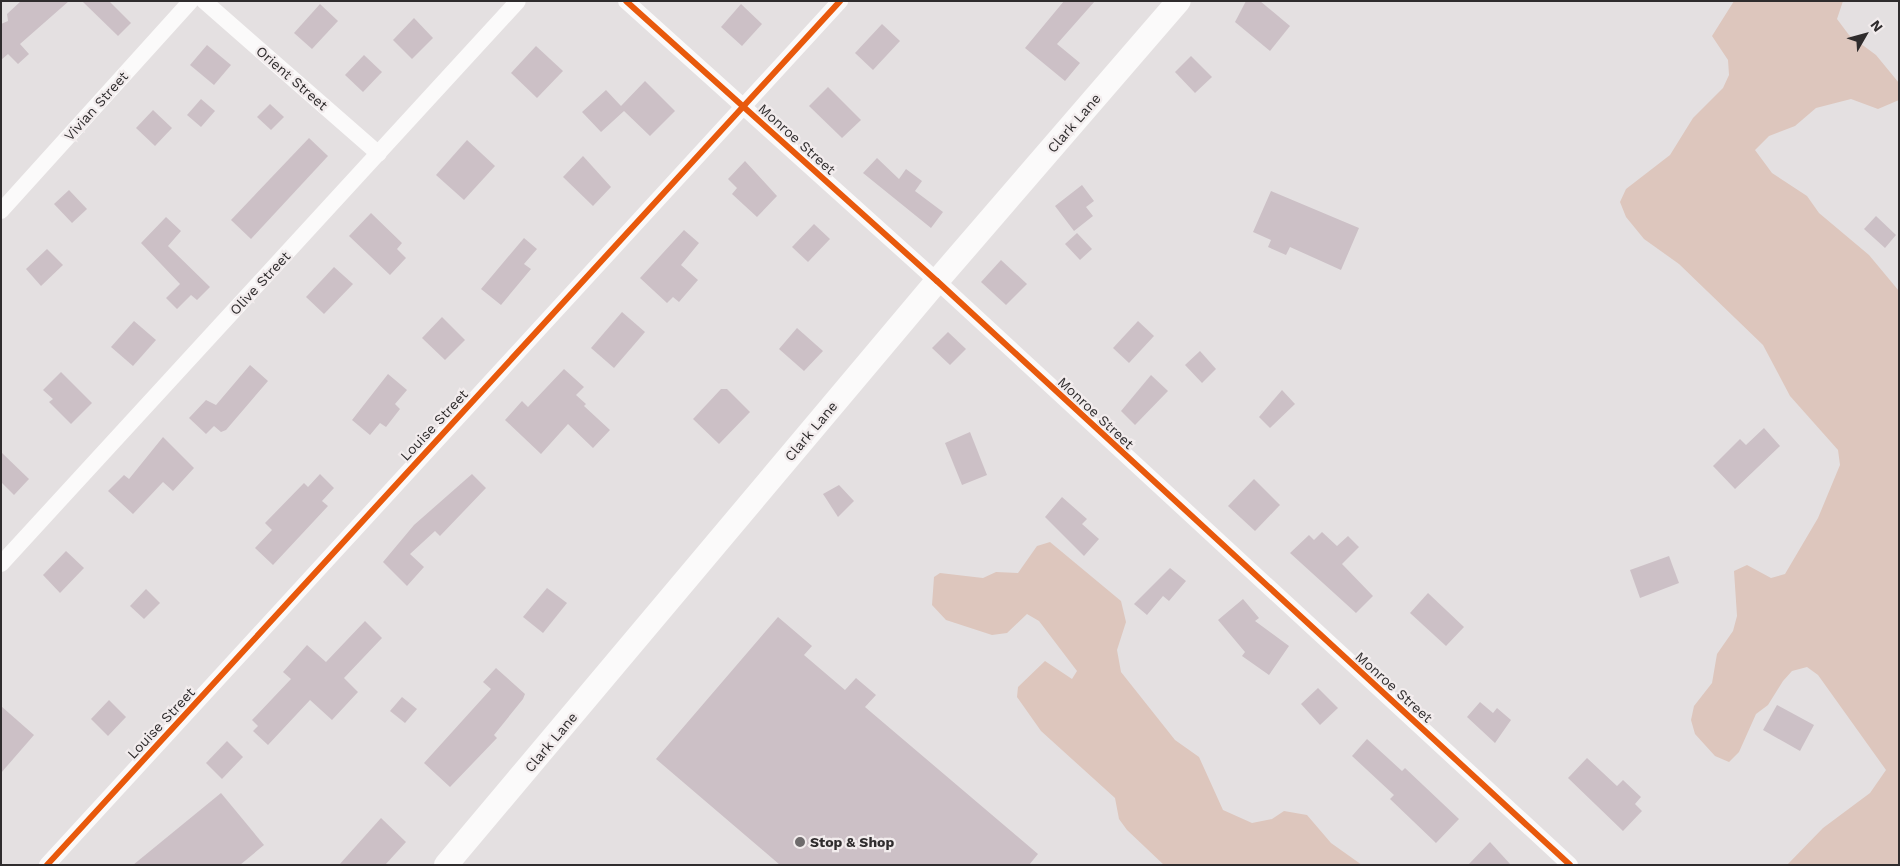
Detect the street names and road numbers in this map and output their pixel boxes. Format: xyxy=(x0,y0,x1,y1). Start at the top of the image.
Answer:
street label: Orient Street xyxy=(253,42,331,114)
street label: Vivian Street xyxy=(61,68,131,144)
street label: Clark Lane xyxy=(1044,90,1104,156)
street label: Monroe Street xyxy=(755,100,839,178)
street label: Olive Street xyxy=(226,248,294,318)
street label: Monroe Street xyxy=(1055,374,1137,452)
street label: Louise Street xyxy=(397,386,471,464)
street label: Clark Lane xyxy=(781,398,841,464)
street label: Monroe Street xyxy=(1352,648,1436,726)
street label: Louise Street xyxy=(124,684,198,762)
street label: Clark Lane xyxy=(521,709,581,775)

